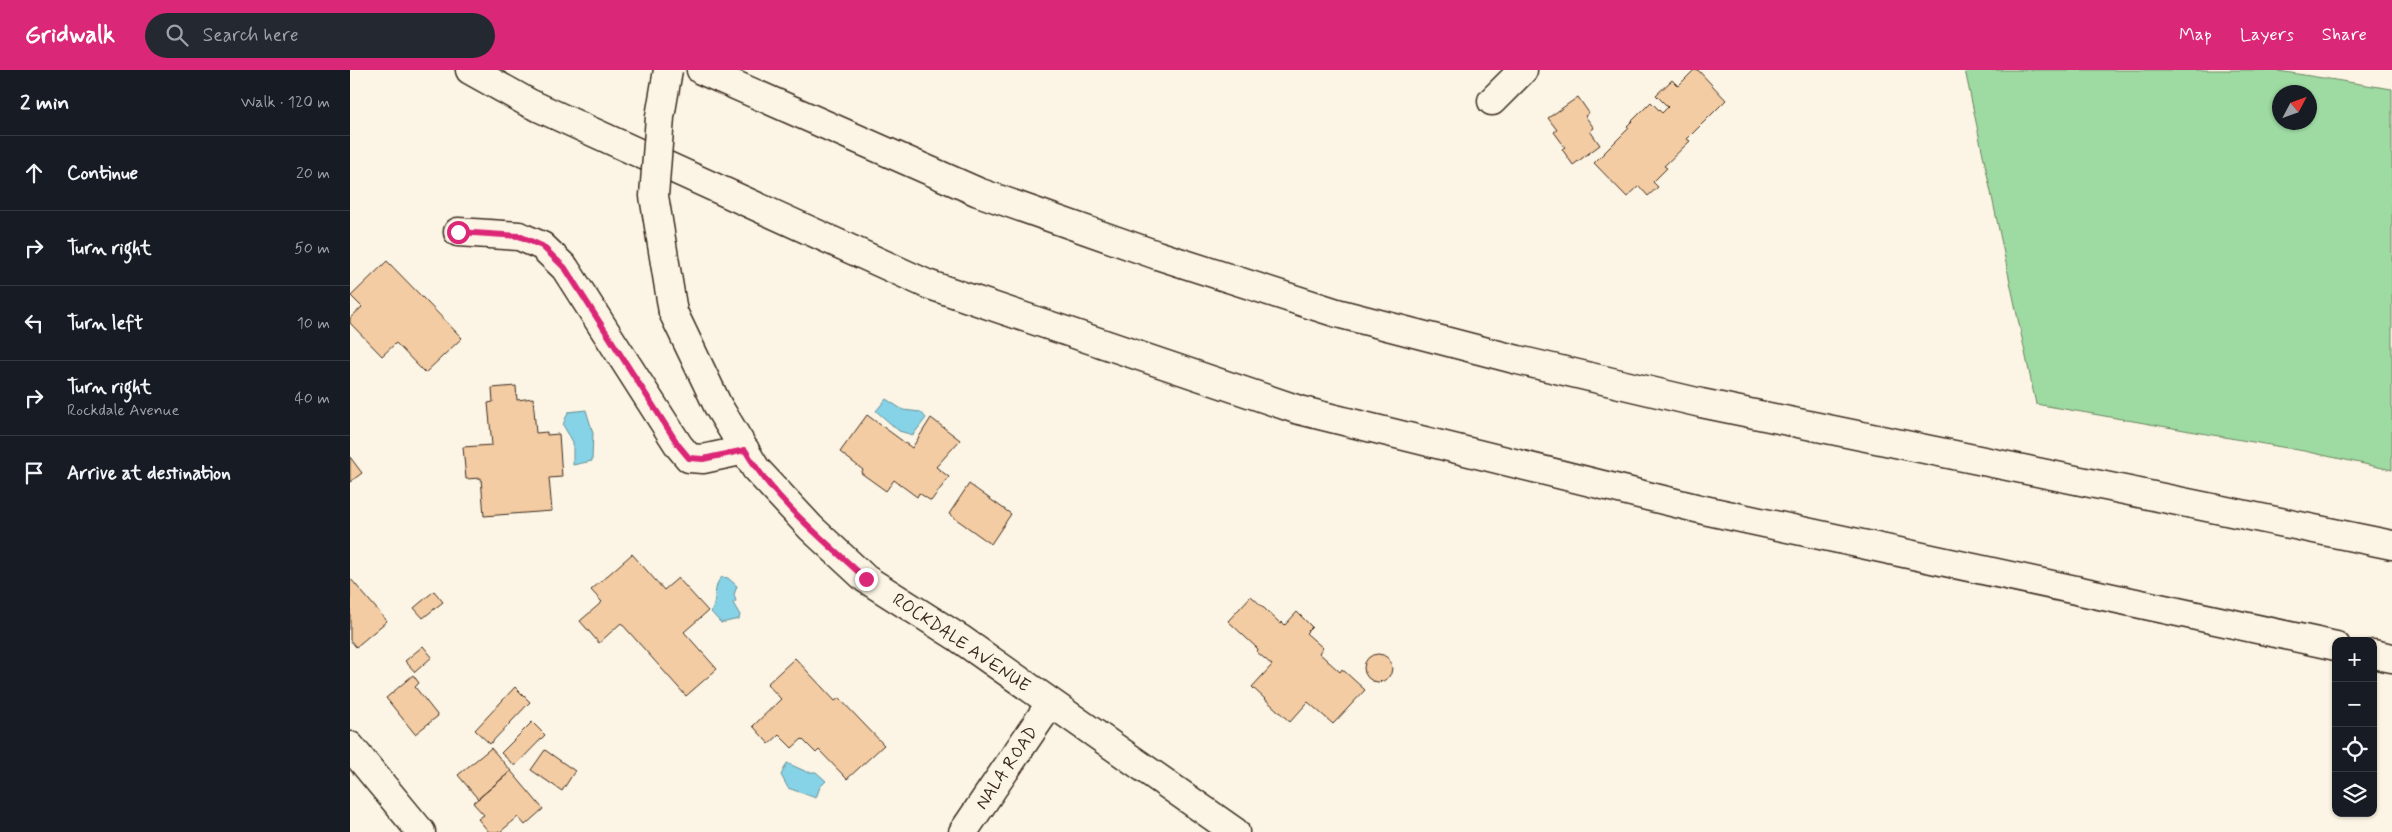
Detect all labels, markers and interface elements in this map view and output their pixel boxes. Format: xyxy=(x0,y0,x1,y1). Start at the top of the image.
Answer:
search box xyxy=(145,13,495,58)
text: Gridwalk xyxy=(25,20,115,51)
icon: search xyxy=(163,21,191,49)
text: Search here xyxy=(203,23,298,48)
text: Map xyxy=(2179,23,2212,47)
text: Layers xyxy=(2240,23,2294,47)
text: Share xyxy=(2322,23,2367,47)
north arrow xyxy=(2272,85,2317,130)
text: 2 min xyxy=(20,89,69,117)
text: Walk · 120 m xyxy=(241,92,330,113)
icon: ahead xyxy=(20,159,48,187)
text: Continue xyxy=(67,161,138,186)
text: 20 m xyxy=(296,163,330,184)
route start xyxy=(447,221,470,244)
icon: right xyxy=(20,234,48,262)
text: Turn right xyxy=(67,236,151,261)
text: 50 m xyxy=(294,238,330,259)
icon: left xyxy=(20,309,48,337)
text: Turn left xyxy=(67,311,143,336)
text: 10 m xyxy=(297,313,330,334)
text: Turn right xyxy=(67,375,151,400)
icon: right xyxy=(20,384,48,412)
text: 40 m xyxy=(294,388,330,409)
text: Rockdale Avenue xyxy=(67,400,180,421)
icon: arrive xyxy=(20,459,48,487)
text: Arrive at destination xyxy=(67,461,231,486)
route end xyxy=(855,568,878,591)
street label: ROCKDALE AVENUE xyxy=(887,588,1035,698)
map controls xyxy=(2332,637,2377,817)
button: + xyxy=(2332,637,2377,682)
button: − xyxy=(2332,682,2377,727)
street label: NALA ROAD xyxy=(970,721,1044,815)
button: locate xyxy=(2332,727,2377,772)
button: layers xyxy=(2332,772,2377,817)

